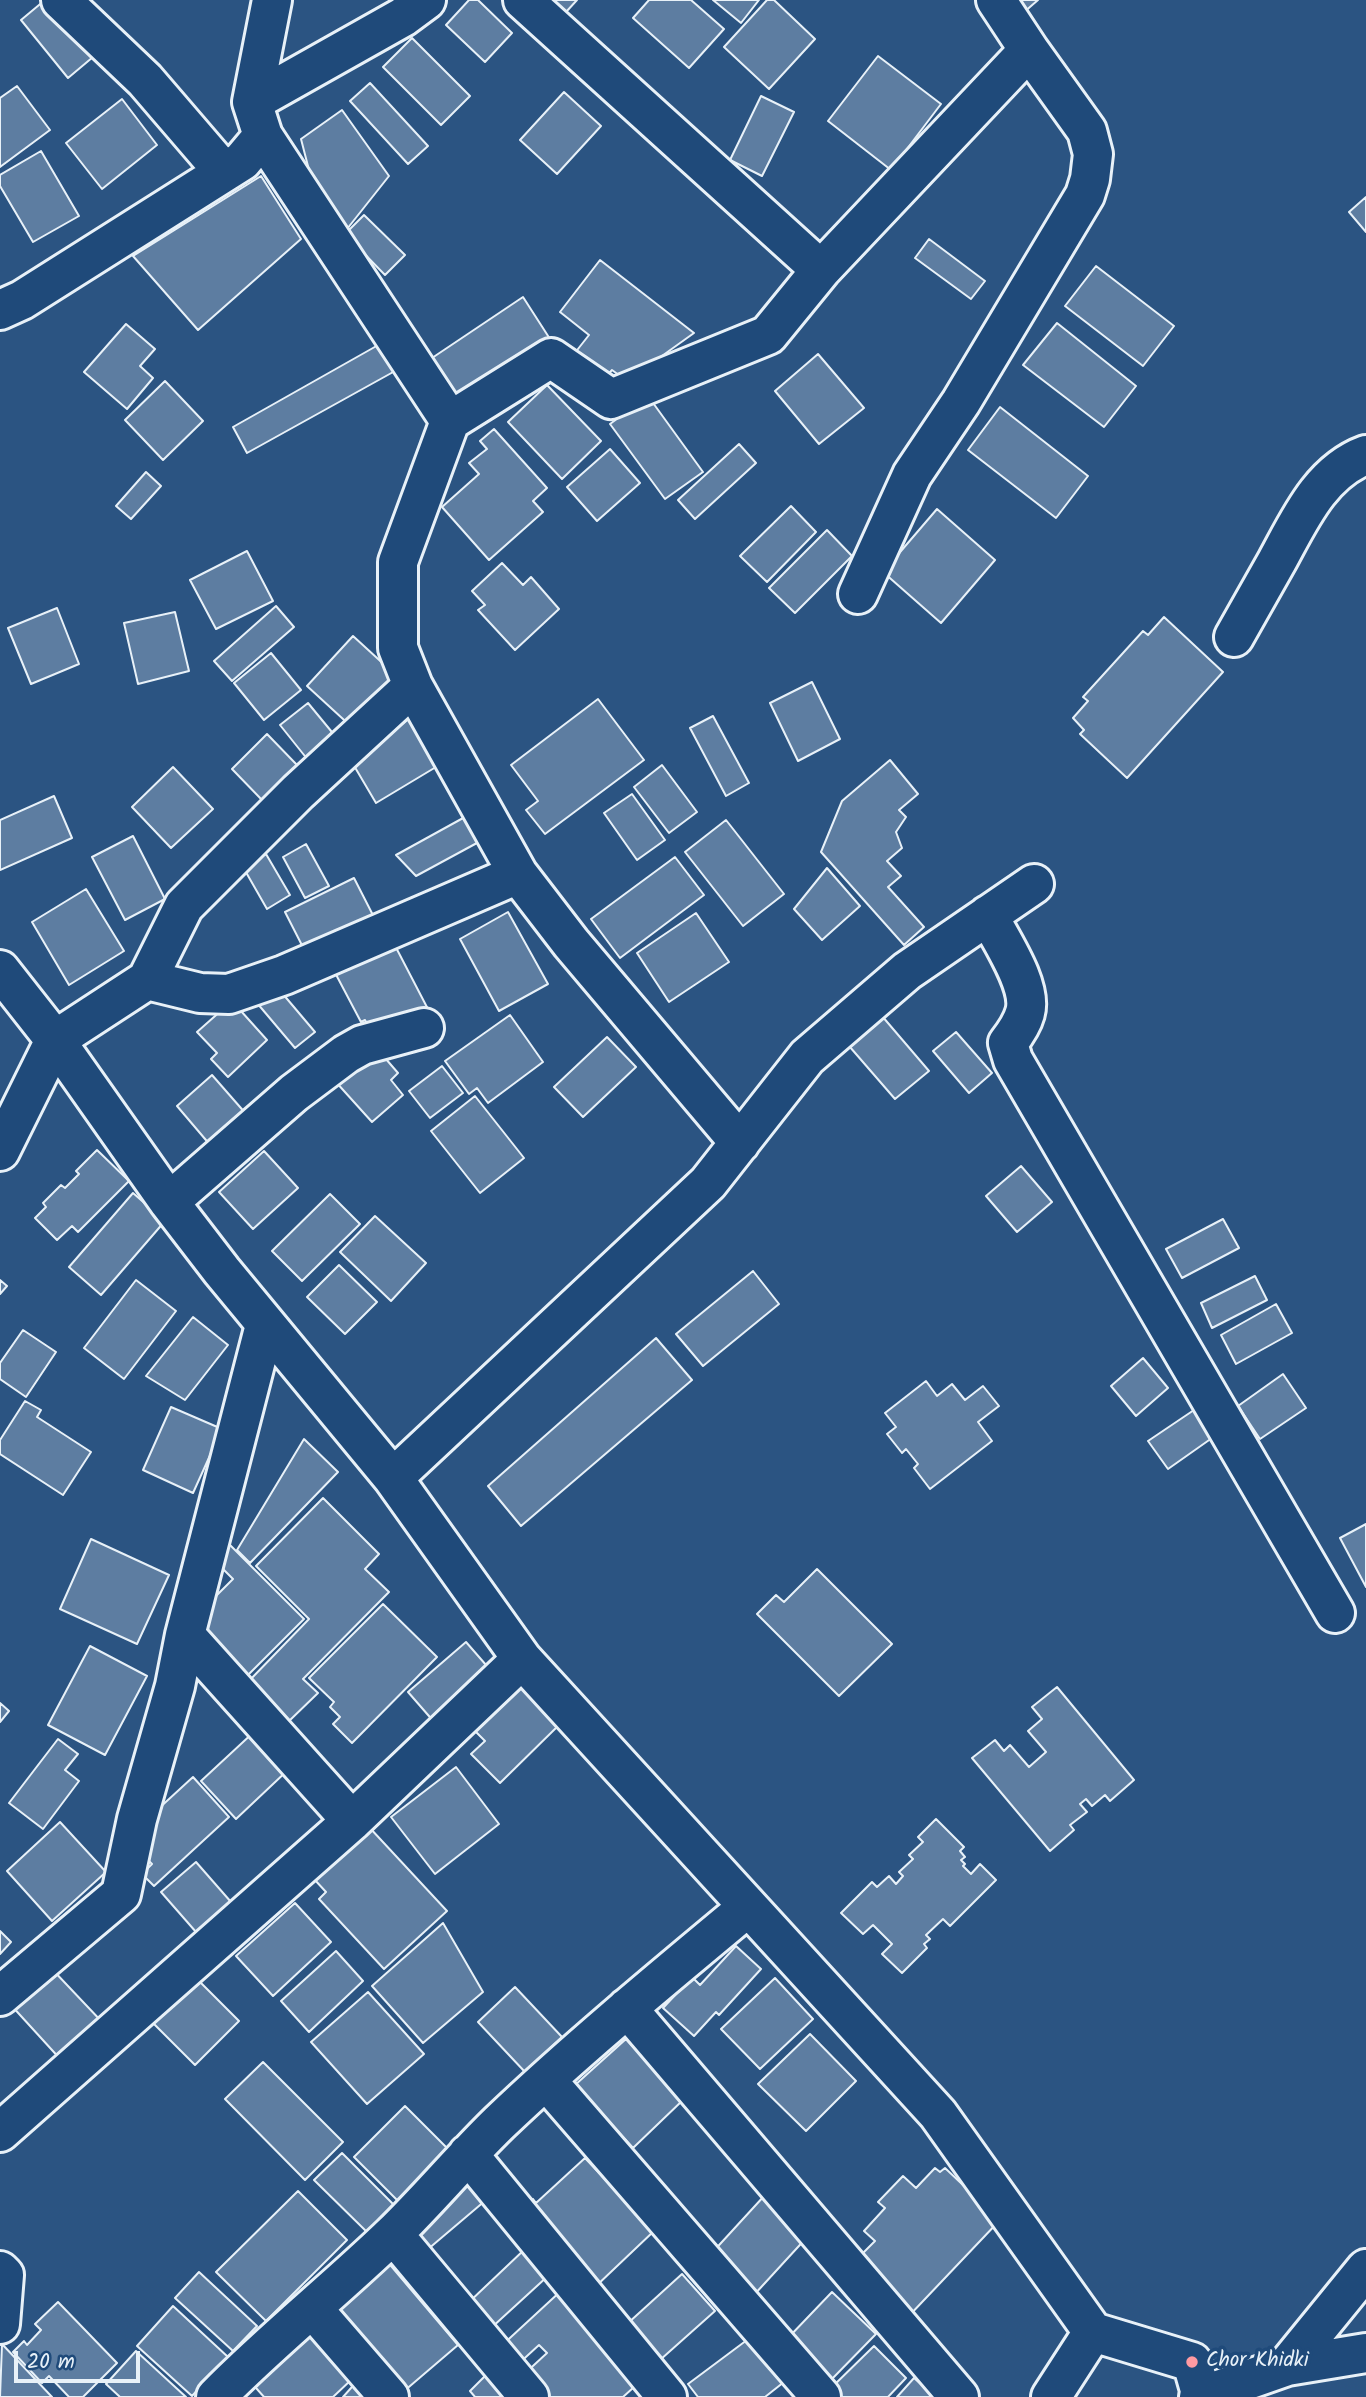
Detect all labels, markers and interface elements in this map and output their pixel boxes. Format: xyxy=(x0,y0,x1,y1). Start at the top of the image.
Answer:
scale bar xyxy=(18,2338,144,2382)
text: 20 m xyxy=(27,2346,75,2379)
place label: Chor Khidki xyxy=(1206,2349,1309,2375)
marker: Chor Khidki xyxy=(1184,2354,1200,2370)

